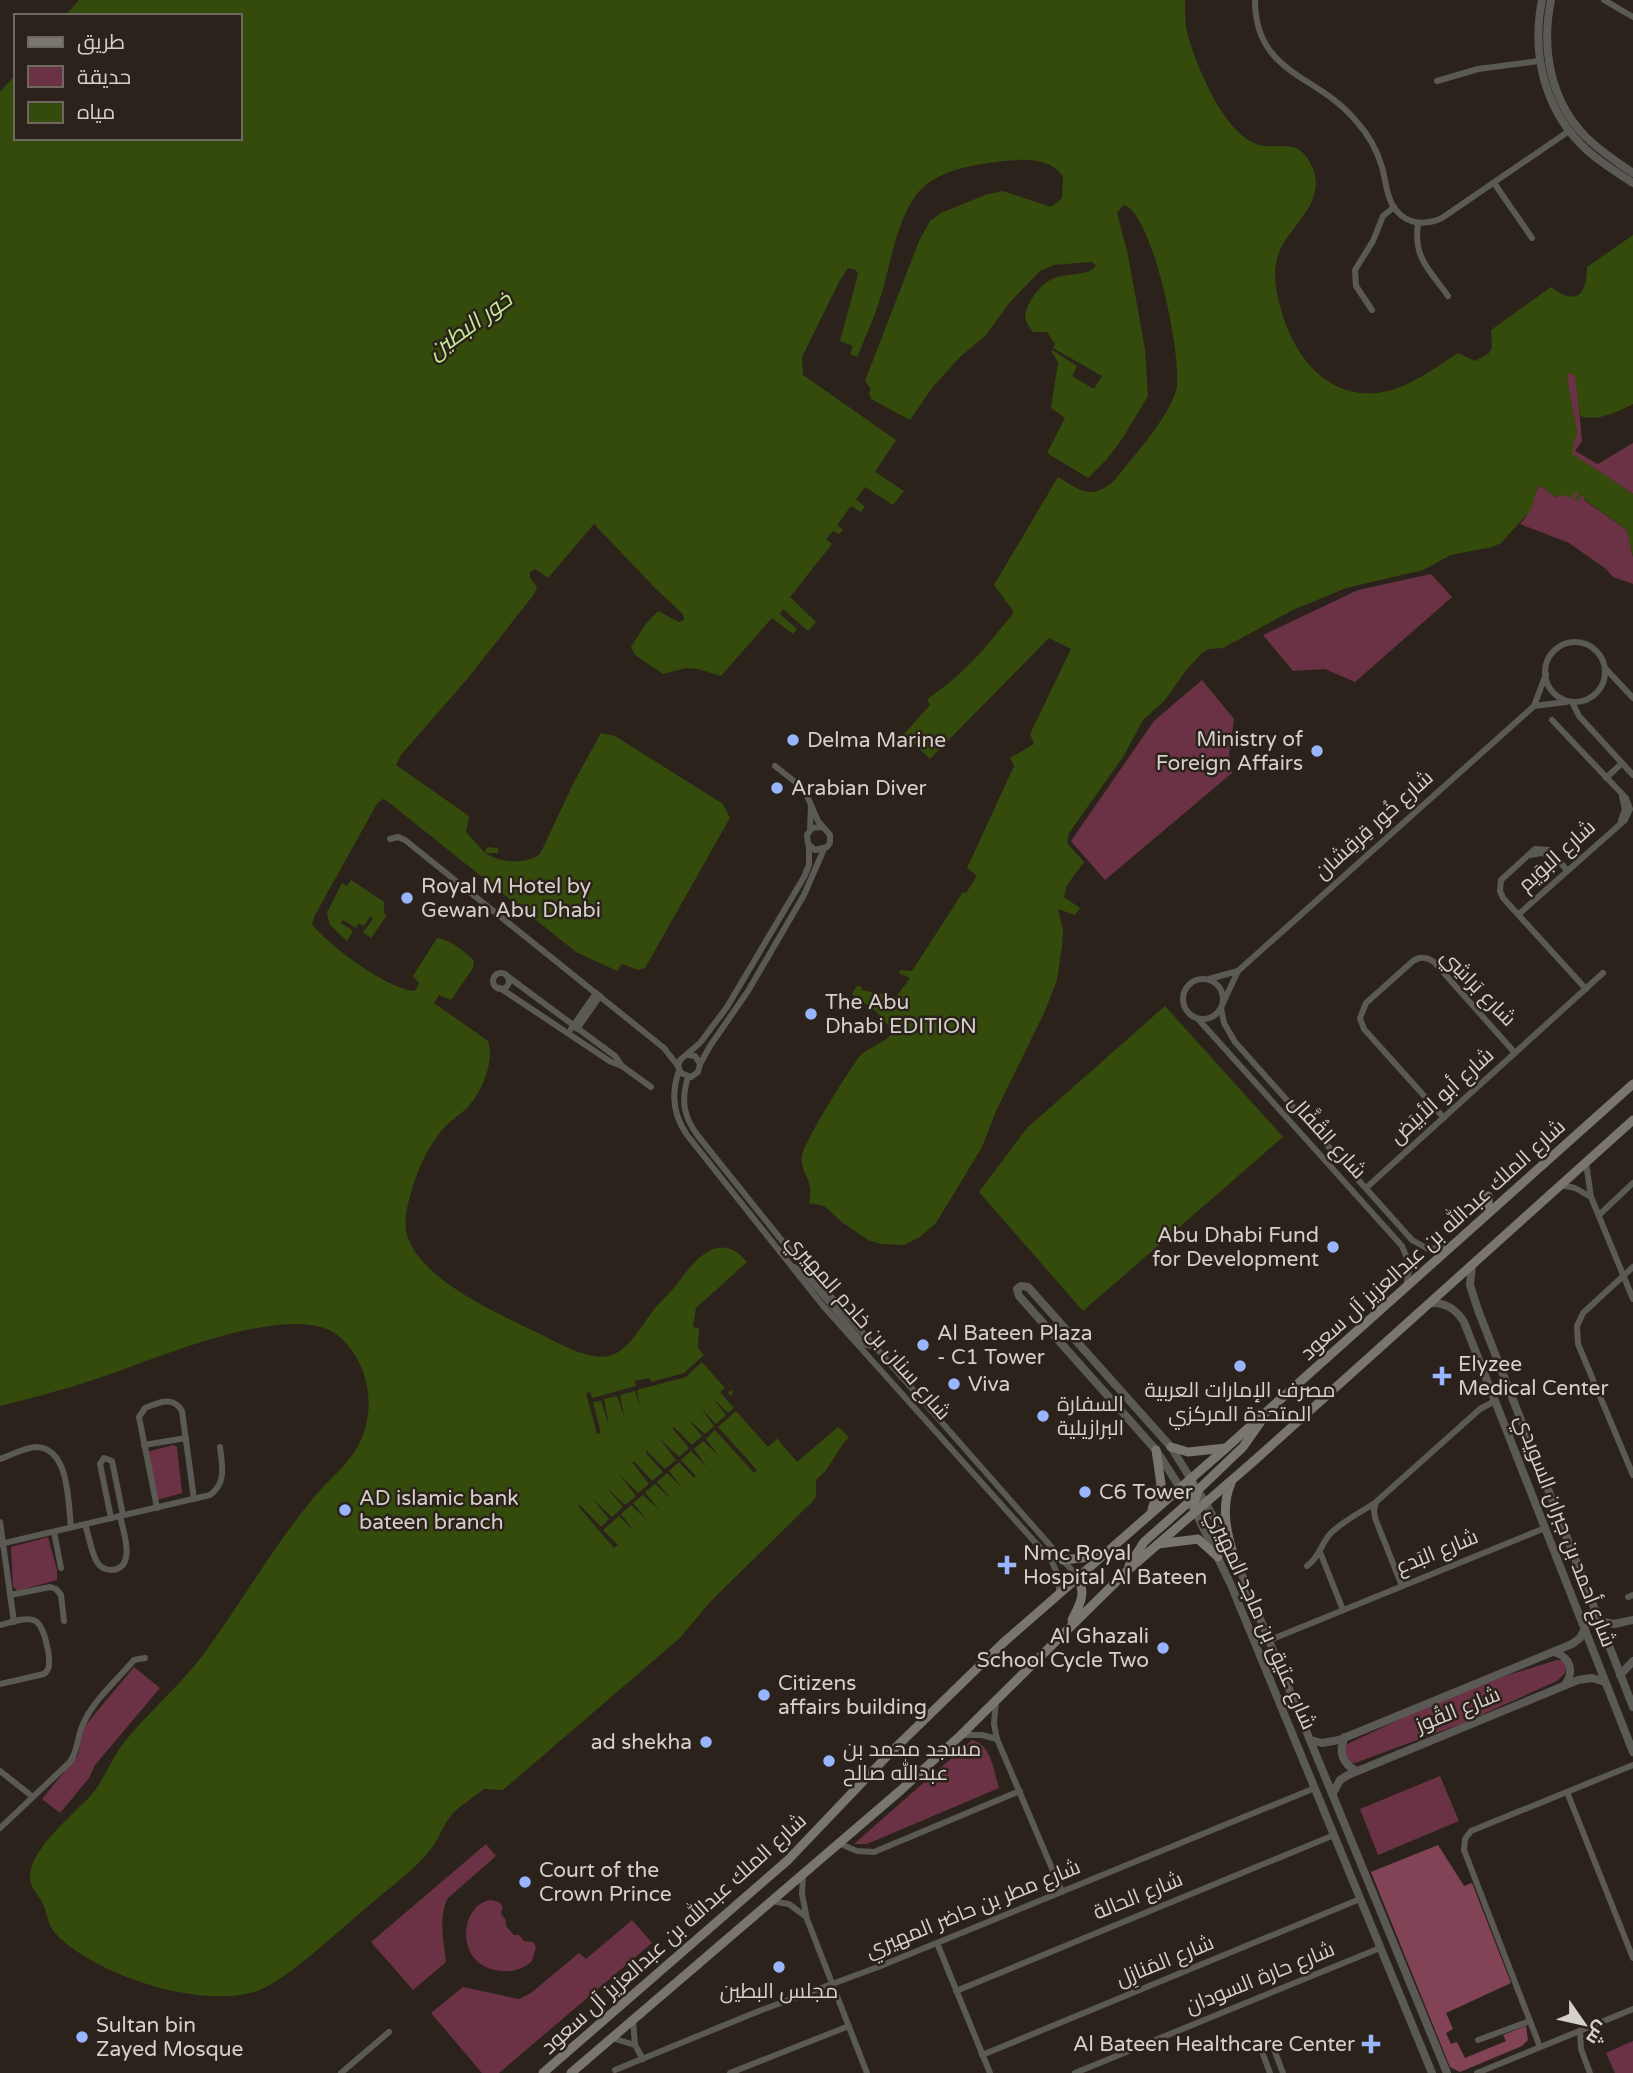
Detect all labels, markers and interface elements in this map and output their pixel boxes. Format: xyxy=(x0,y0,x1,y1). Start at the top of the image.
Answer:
legend xyxy=(14,14,242,140)
text: طريق xyxy=(77,30,125,55)
text: حديقة xyxy=(77,65,131,90)
text: مياه xyxy=(77,100,115,125)
water label: خور البطين xyxy=(422,285,519,366)
place label: Ministry of Foreign Affairs xyxy=(1156,727,1303,776)
place label: Delma Marine xyxy=(807,728,946,753)
marker: Delma Marine xyxy=(785,732,801,748)
marker: Ministry of Foreign Affairs xyxy=(1309,743,1325,759)
street label: شارع خُور قِرقِشان xyxy=(1310,765,1439,886)
place label: Arabian Diver xyxy=(791,776,927,801)
marker: Arabian Diver xyxy=(769,780,785,796)
street label: شارع البوَيم xyxy=(1513,815,1601,898)
place label: Royal M Hotel by Gewan Abu Dhabi xyxy=(421,874,601,923)
marker: Royal M Hotel by Gewan Abu Dhabi xyxy=(399,890,415,906)
street label: شارع بَراشِي xyxy=(1434,944,1521,1033)
place label: The Abu Dhabi EDITION xyxy=(825,990,977,1039)
marker: The Abu Dhabi EDITION xyxy=(803,1006,819,1022)
street label: شارع أبو الأبيَض xyxy=(1384,1042,1500,1150)
street label: شارع القُفَّال xyxy=(1282,1089,1372,1185)
street label: شارع الملك عبدالله بن عبدالعزيز آل سعود xyxy=(1294,1113,1571,1366)
place label: Abu Dhabi Fund for Development xyxy=(1152,1223,1319,1272)
street label: شارع سنان بن خادم المهيري xyxy=(778,1229,956,1427)
marker: Abu Dhabi Fund for Development xyxy=(1325,1239,1341,1255)
place label: Al Bateen Plaza - C1 Tower xyxy=(937,1321,1093,1370)
marker: Al Bateen Plaza - C1 Tower xyxy=(915,1337,931,1353)
place label: Elyzee Medical Center xyxy=(1458,1352,1609,1401)
marker: مصرف الإمارات العربية المتحدة المركزي xyxy=(1232,1358,1248,1374)
marker: Elyzee Medical Center xyxy=(1432,1366,1452,1386)
place label: Viva xyxy=(968,1372,1010,1397)
marker: Viva xyxy=(946,1376,962,1392)
place label: مصرف الإمارات العربية المتحدة المركزي xyxy=(1144,1378,1336,1430)
place label: السفارة البرازيلية xyxy=(1057,1392,1124,1441)
marker: السفارة البرازيلية xyxy=(1035,1408,1051,1424)
street label: شارع أحمد بن جبران السويدي xyxy=(1506,1411,1622,1652)
place label: C6 Tower xyxy=(1099,1480,1193,1505)
marker: C6 Tower xyxy=(1077,1484,1093,1500)
place label: AD islamic bank bateen branch xyxy=(359,1486,519,1535)
marker: AD islamic bank bateen branch xyxy=(337,1502,353,1518)
street label: شارع عتيق بن ماجد المهيري xyxy=(1198,1504,1321,1735)
street label: شارع البَدع xyxy=(1392,1524,1482,1581)
place label: Nmc Royal Hospital Al Bateen xyxy=(1023,1541,1207,1590)
marker: Nmc Royal Hospital Al Bateen xyxy=(997,1555,1017,1575)
place label: Al Ghazali School Cycle Two xyxy=(977,1624,1149,1673)
marker: Al Ghazali School Cycle Two xyxy=(1155,1640,1171,1656)
place label: Citizens affairs building xyxy=(778,1671,927,1720)
street label: شارع القُوز xyxy=(1411,1682,1504,1739)
marker: Citizens affairs building xyxy=(756,1687,772,1703)
place label: ad shekha xyxy=(591,1730,692,1755)
marker: ad shekha xyxy=(698,1734,714,1750)
place label: مسجد محمد بن عبدالله صالح xyxy=(843,1737,981,1787)
marker: مسجد محمد بن عبدالله صالح xyxy=(821,1753,837,1769)
street label: شارع الملك عبدالله بن عبدالعزيز آل سعود xyxy=(535,1807,812,2060)
street label: شارع مطر بن حاضر المهيري xyxy=(862,1854,1085,1966)
place label: Court of the Crown Prince xyxy=(539,1858,672,1907)
street label: شارع الحالة xyxy=(1090,1867,1187,1926)
marker: Court of the Crown Prince xyxy=(517,1874,533,1890)
street label: شارع المَنازِل xyxy=(1112,1930,1218,1993)
street label: شارع حارة السودان xyxy=(1182,1937,1339,2020)
marker: مجلس البطين xyxy=(771,1959,787,1975)
place label: مجلس البطين xyxy=(720,1979,838,2004)
north arrow xyxy=(1549,1989,1619,2059)
place label: Sultan bin Zayed Mosque xyxy=(96,2013,244,2062)
text: ش xyxy=(1581,2017,1613,2049)
marker: Sultan bin Zayed Mosque xyxy=(74,2029,90,2045)
place label: Al Bateen Healthcare Center xyxy=(1073,2032,1355,2057)
marker: Al Bateen Healthcare Center xyxy=(1361,2034,1381,2054)

